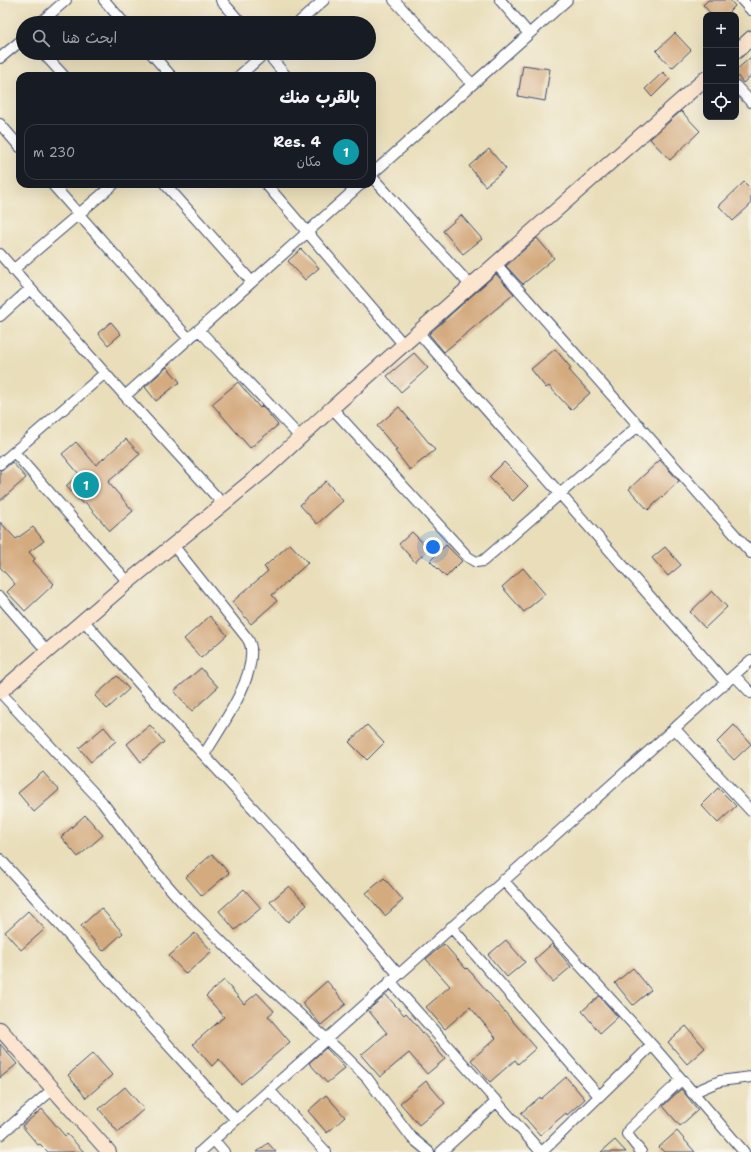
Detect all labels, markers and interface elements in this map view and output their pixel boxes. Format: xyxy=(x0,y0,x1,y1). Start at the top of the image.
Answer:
map controls xyxy=(703,12,739,120)
button: + xyxy=(703,12,739,48)
search box xyxy=(16,16,376,60)
icon: search xyxy=(30,27,52,49)
text: ابحث هنا xyxy=(62,28,117,48)
button: − xyxy=(703,48,739,84)
button: locate xyxy=(703,84,739,120)
text: بالقرب منك xyxy=(280,86,360,108)
text: Res. 4 xyxy=(273,132,321,152)
text: 230 m xyxy=(33,144,75,161)
text: 1 xyxy=(343,144,349,161)
text: مكان xyxy=(297,153,321,170)
pin: 1 xyxy=(73,470,99,500)
your location xyxy=(423,537,443,557)

